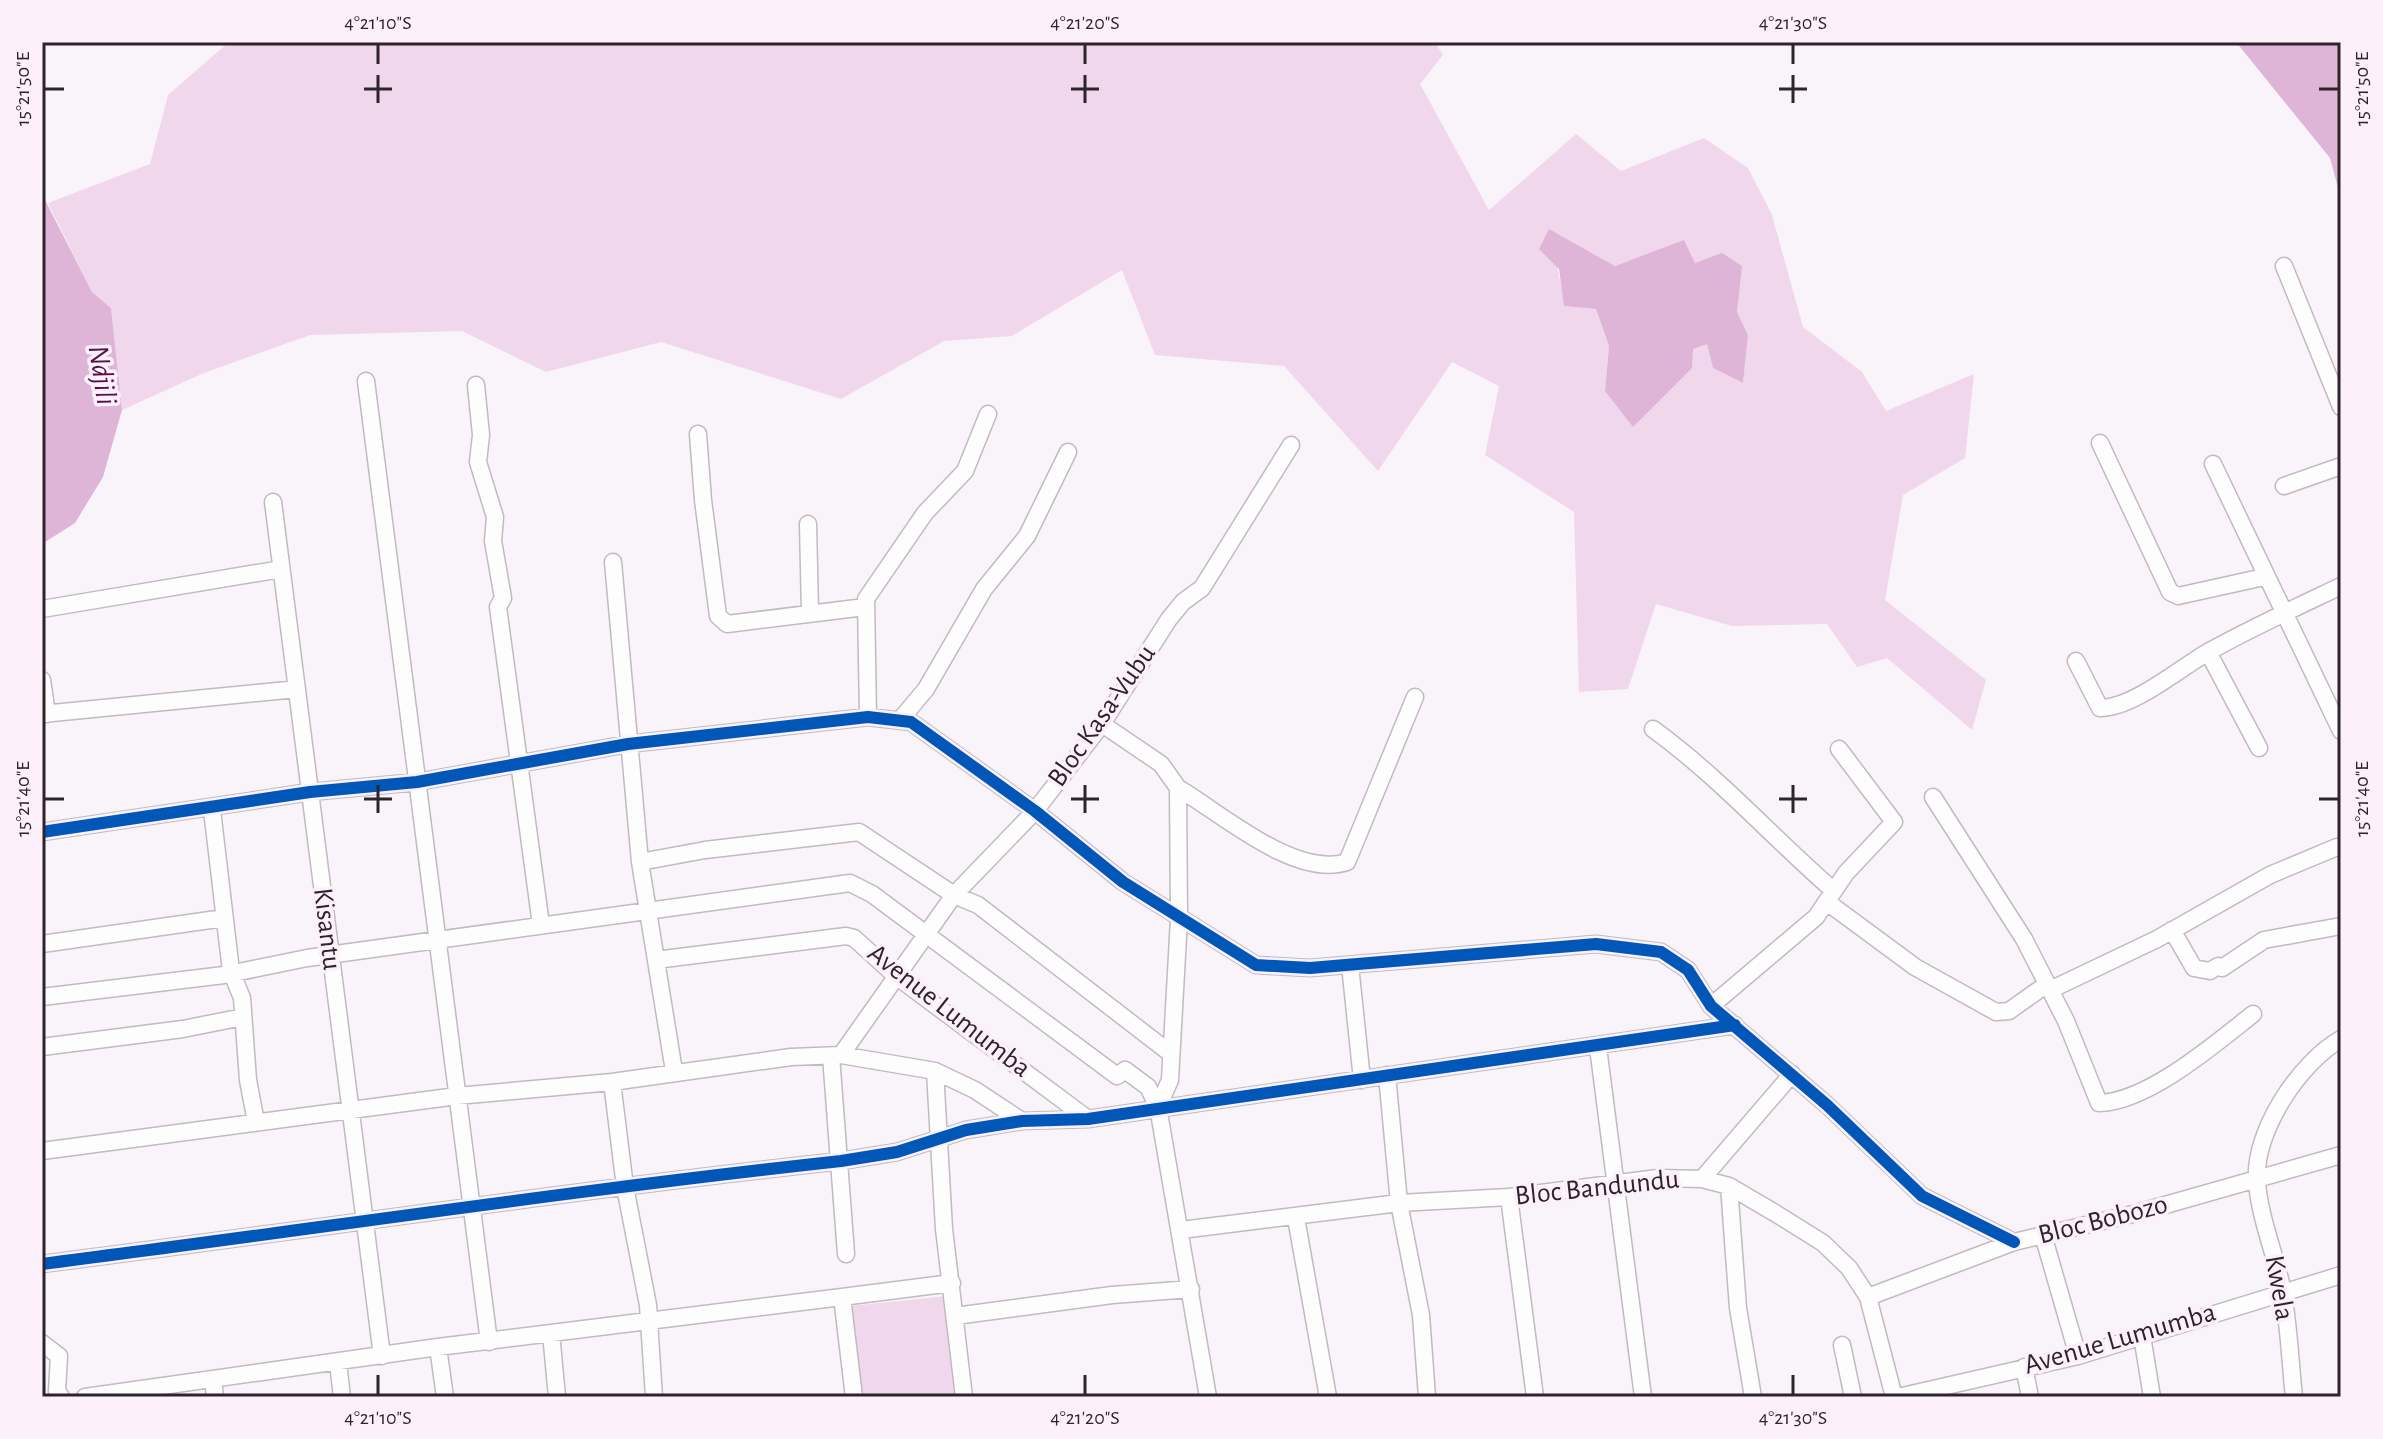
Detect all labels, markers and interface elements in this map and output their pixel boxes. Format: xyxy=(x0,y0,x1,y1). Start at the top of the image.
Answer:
text: 4°21'10"S xyxy=(344,13,412,33)
text: 4°21'20"S xyxy=(1050,13,1120,33)
text: 4°21'30"S xyxy=(1759,13,1827,33)
text: 15°21'50"E xyxy=(13,51,33,126)
text: 15°21'50"E xyxy=(2352,51,2372,126)
water label: Ndjili xyxy=(83,343,121,407)
street label: Bloc Kasa-Vubu xyxy=(1043,640,1161,792)
text: 15°21'40"E xyxy=(13,761,33,837)
text: 15°21'40"E xyxy=(2352,761,2372,837)
street label: Kisantu xyxy=(308,886,346,972)
street label: Avenue Lumumba xyxy=(862,939,1036,1083)
street label: Bloc Bandundu xyxy=(1513,1165,1681,1211)
street label: Bloc Bobozo xyxy=(2035,1190,2171,1250)
street label: Kwela xyxy=(2259,1253,2299,1323)
street label: Avenue Lumumba xyxy=(2021,1298,2219,1380)
text: 4°21'10"S xyxy=(344,1408,412,1428)
text: 4°21'20"S xyxy=(1050,1408,1120,1428)
text: 4°21'30"S xyxy=(1759,1408,1827,1428)

